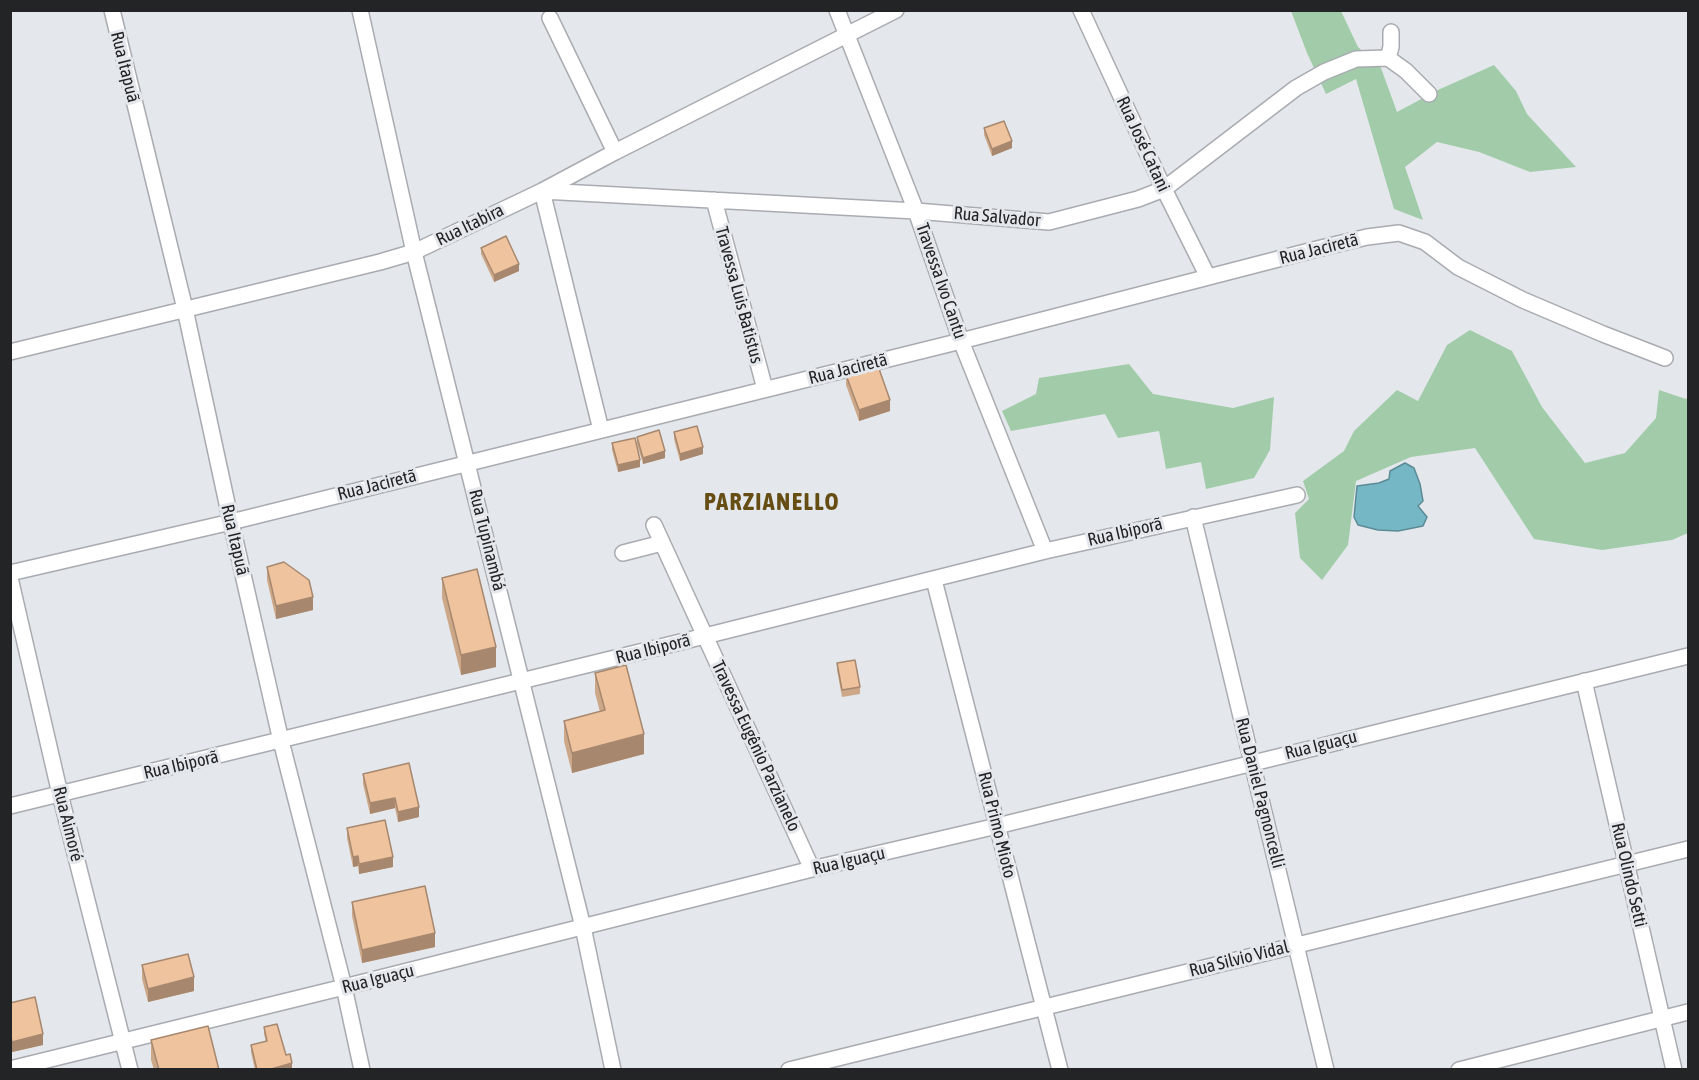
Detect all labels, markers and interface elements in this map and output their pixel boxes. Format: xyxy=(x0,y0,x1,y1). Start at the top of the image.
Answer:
street label: Rua Itapuã xyxy=(106,29,144,105)
street label: Rua José Catani xyxy=(1112,93,1174,195)
street label: Rua Itabira xyxy=(433,199,507,251)
street label: Rua Salvador xyxy=(953,202,1041,232)
street label: Travessa Ivo Cantu xyxy=(911,220,971,342)
street label: Travessa Luis Batistus xyxy=(710,224,768,366)
street label: Rua Jaciretã xyxy=(1277,229,1361,269)
street label: Rua Jaciretã xyxy=(806,349,890,389)
street label: Rua Jaciretã xyxy=(335,465,419,505)
street label: Rua Tupinambá xyxy=(464,487,510,593)
district label: PARZIANELLO xyxy=(704,488,840,516)
street label: Rua Itapuã xyxy=(216,502,254,578)
street label: Rua Ibiporã xyxy=(1085,513,1165,551)
street label: Rua Ibiporã xyxy=(613,629,693,669)
street label: Travessa Eugênio Parzianelo xyxy=(707,657,805,835)
street label: Rua Daniel Pagnoncelli xyxy=(1231,716,1289,870)
street label: Rua Iguaçu xyxy=(1283,726,1359,764)
street label: Rua Ibiporã xyxy=(141,746,221,784)
street label: Rua Primo Mioto xyxy=(973,770,1021,880)
street label: Rua Aimoré xyxy=(48,784,88,864)
street label: Rua Olindo Setti xyxy=(1607,821,1651,929)
street label: Rua Iguaçu xyxy=(811,842,887,880)
street label: Rua Silvio Vidal xyxy=(1187,936,1291,982)
street label: Rua Iguaçu xyxy=(340,960,416,998)

